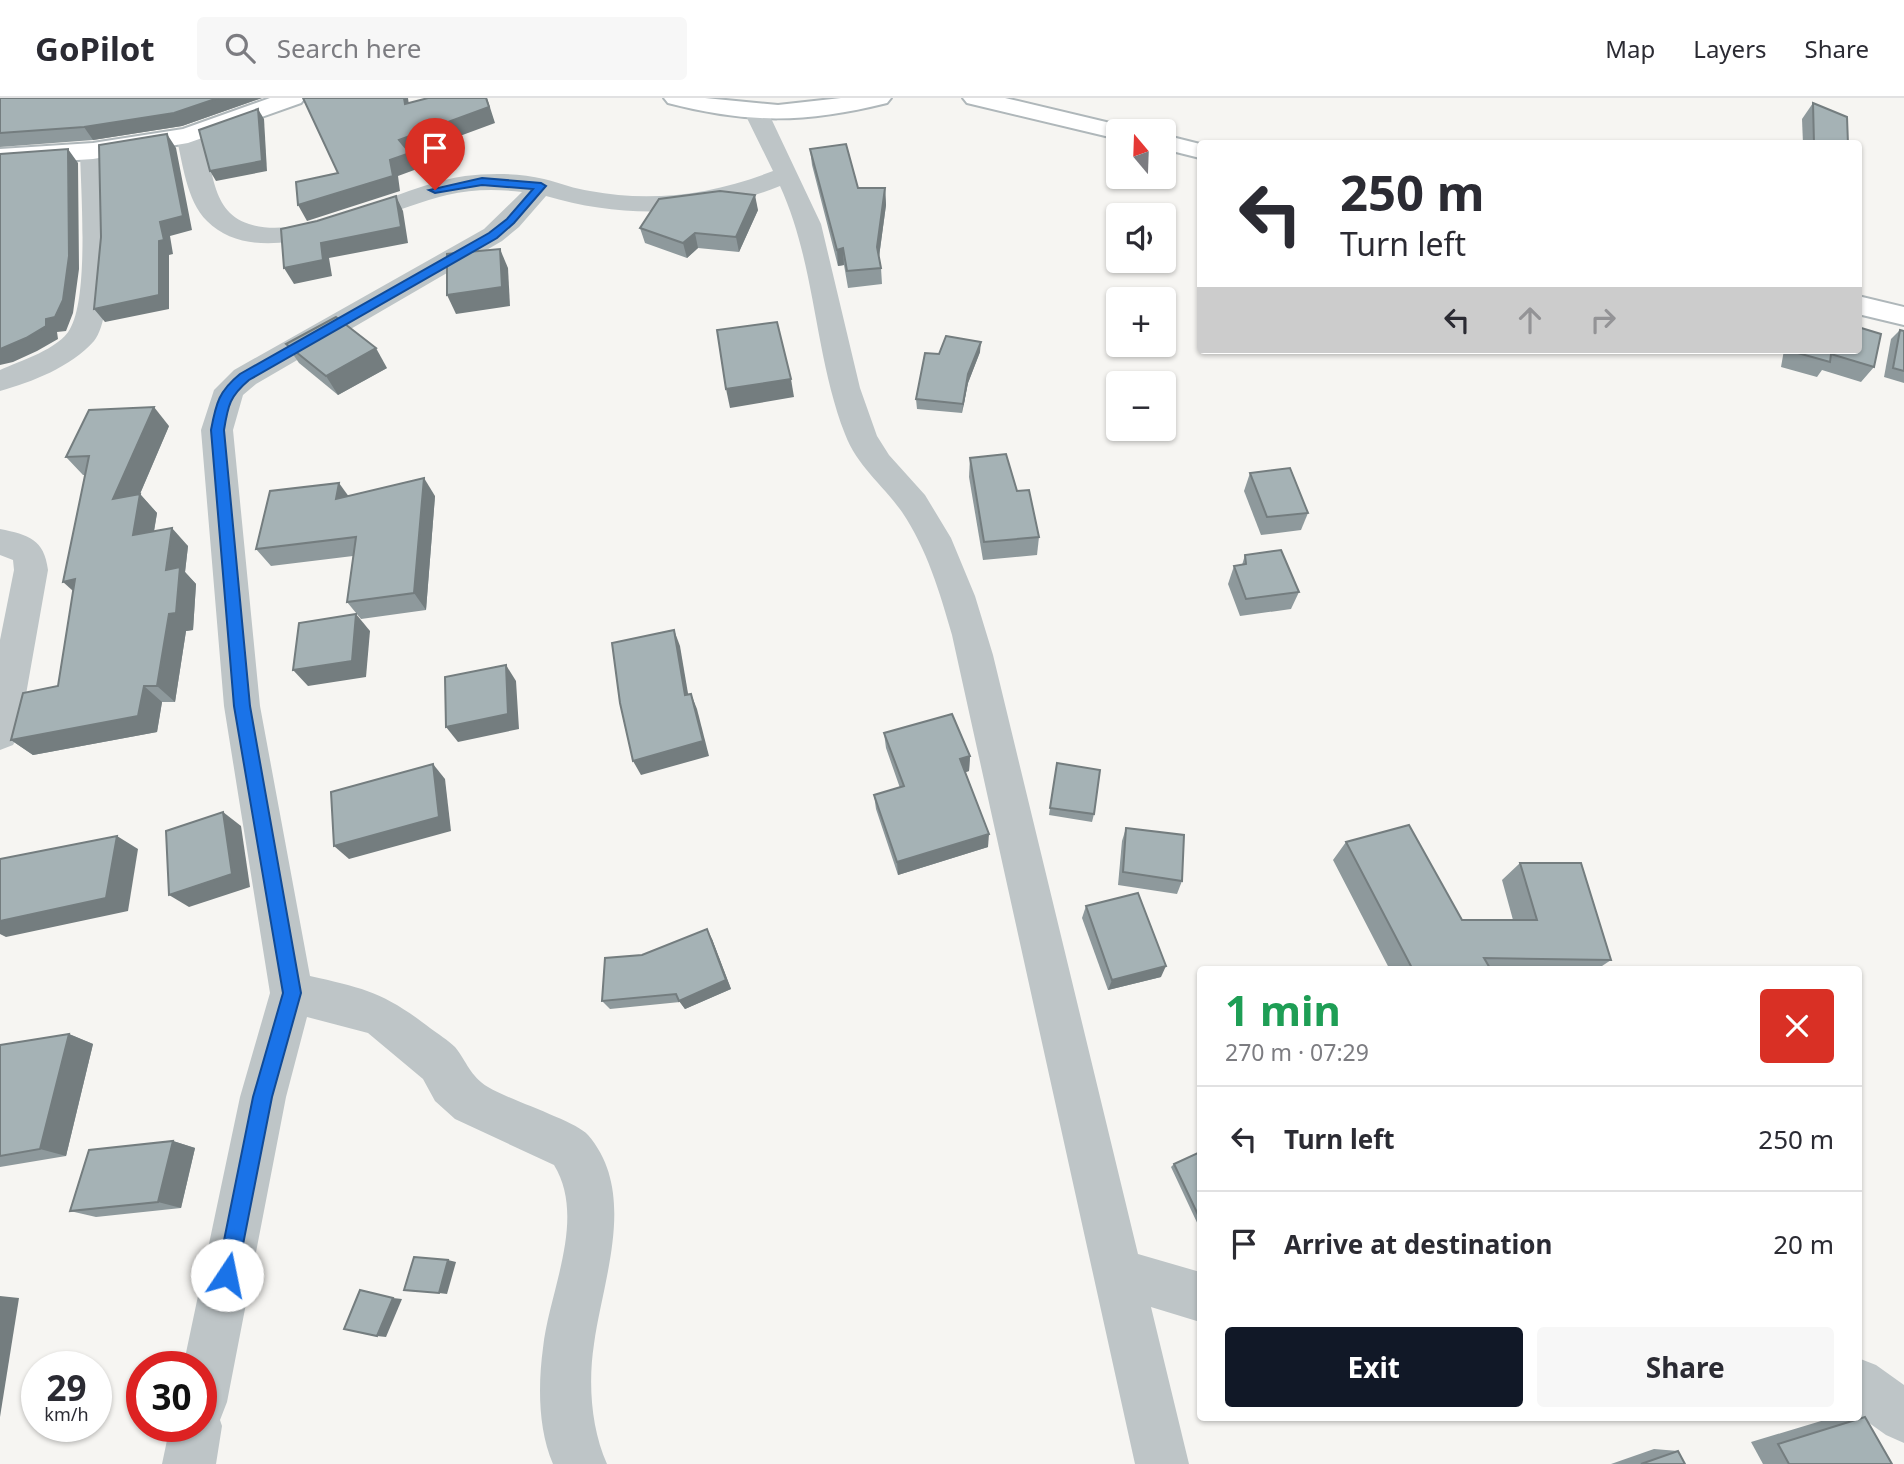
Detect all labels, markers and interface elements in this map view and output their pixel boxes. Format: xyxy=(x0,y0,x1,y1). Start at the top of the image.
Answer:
search box xyxy=(197,17,687,80)
text: GoPilot xyxy=(35,26,155,71)
icon: search xyxy=(221,29,259,67)
text: Search here xyxy=(277,30,421,66)
text: Map xyxy=(1605,32,1655,65)
text: Layers xyxy=(1693,32,1767,65)
text: Share xyxy=(1805,32,1869,65)
pin xyxy=(405,118,465,190)
north arrow xyxy=(1106,119,1176,189)
map controls xyxy=(1106,119,1176,441)
icon: arrive xyxy=(416,129,454,167)
text: 250 m xyxy=(1340,159,1485,225)
icon: left xyxy=(1225,168,1316,259)
button: sound xyxy=(1106,203,1176,273)
text: Turn left xyxy=(1340,222,1466,265)
button: + xyxy=(1106,287,1176,357)
icon: left xyxy=(1438,301,1476,339)
icon: ahead xyxy=(1511,301,1549,339)
icon: right xyxy=(1584,301,1622,339)
button: − xyxy=(1106,371,1176,441)
text: 1 min xyxy=(1225,981,1341,1038)
button: close xyxy=(1760,989,1834,1063)
text: 270 m · 07:29 xyxy=(1225,1036,1369,1068)
icon: left xyxy=(1225,1120,1263,1158)
text: Turn left xyxy=(1284,1121,1395,1157)
text: 250 m xyxy=(1758,1121,1834,1157)
icon: arrive xyxy=(1225,1225,1263,1263)
text: Arrive at destination xyxy=(1284,1226,1553,1262)
text: 20 m xyxy=(1773,1226,1834,1262)
position arrow xyxy=(190,1238,264,1312)
button: Exit xyxy=(1225,1327,1523,1407)
button: Share xyxy=(1537,1327,1834,1407)
speed limit sign: 30 xyxy=(126,1351,217,1442)
text: 29 xyxy=(46,1364,87,1411)
text: km/h xyxy=(44,1402,89,1426)

